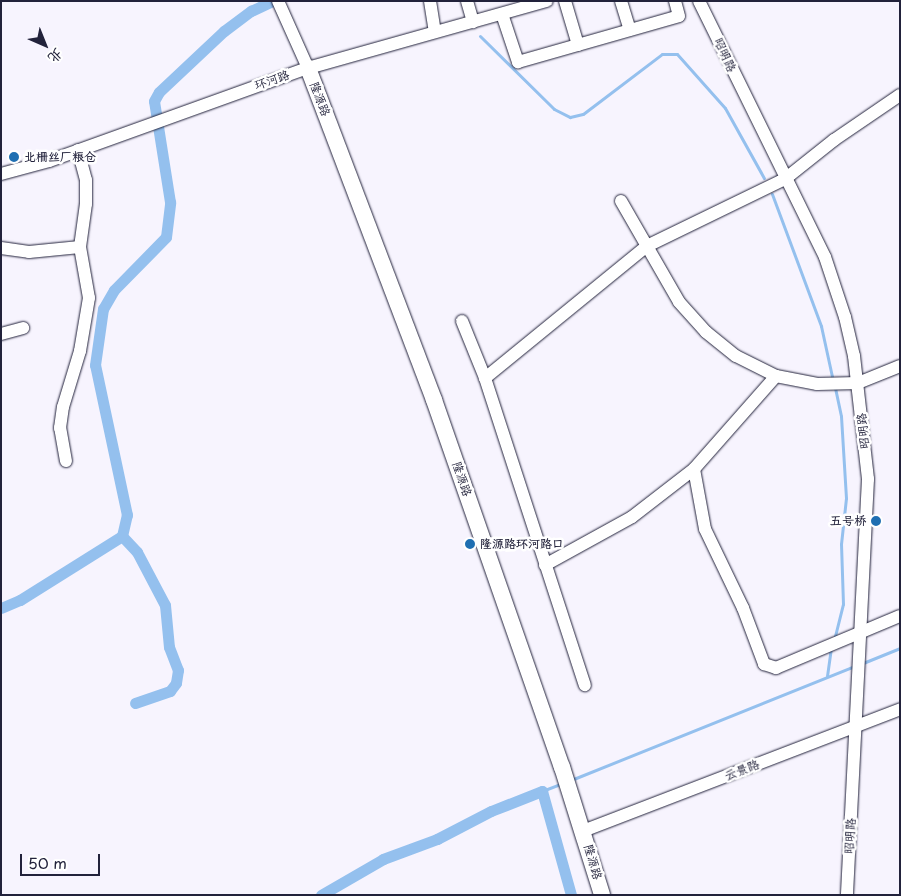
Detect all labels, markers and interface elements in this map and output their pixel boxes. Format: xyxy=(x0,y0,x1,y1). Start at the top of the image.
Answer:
north arrow xyxy=(20,20,70,70)
street label: 昭明路 xyxy=(711,36,739,74)
text: 北 xyxy=(43,44,68,69)
street label: 环河路 xyxy=(253,67,291,93)
street label: 隆源路 xyxy=(307,80,333,118)
place label: 北栅丝厂粮仓 xyxy=(24,150,96,164)
marker: 北栅丝厂粮仓 xyxy=(8,151,20,163)
street label: 昭明路 xyxy=(854,412,872,450)
street label: 隆源路 xyxy=(449,460,475,498)
place label: 五号桥 xyxy=(830,514,866,528)
marker: 五号桥 xyxy=(870,515,882,527)
place label: 隆源路环河路口 xyxy=(480,537,564,551)
marker: 隆源路环河路口 xyxy=(464,538,476,550)
street label: 云景路 xyxy=(723,757,761,783)
street label: 昭明路 xyxy=(842,818,858,854)
street label: 隆源路 xyxy=(581,843,605,881)
scale bar xyxy=(22,844,102,876)
text: 50 m xyxy=(28,851,67,874)

